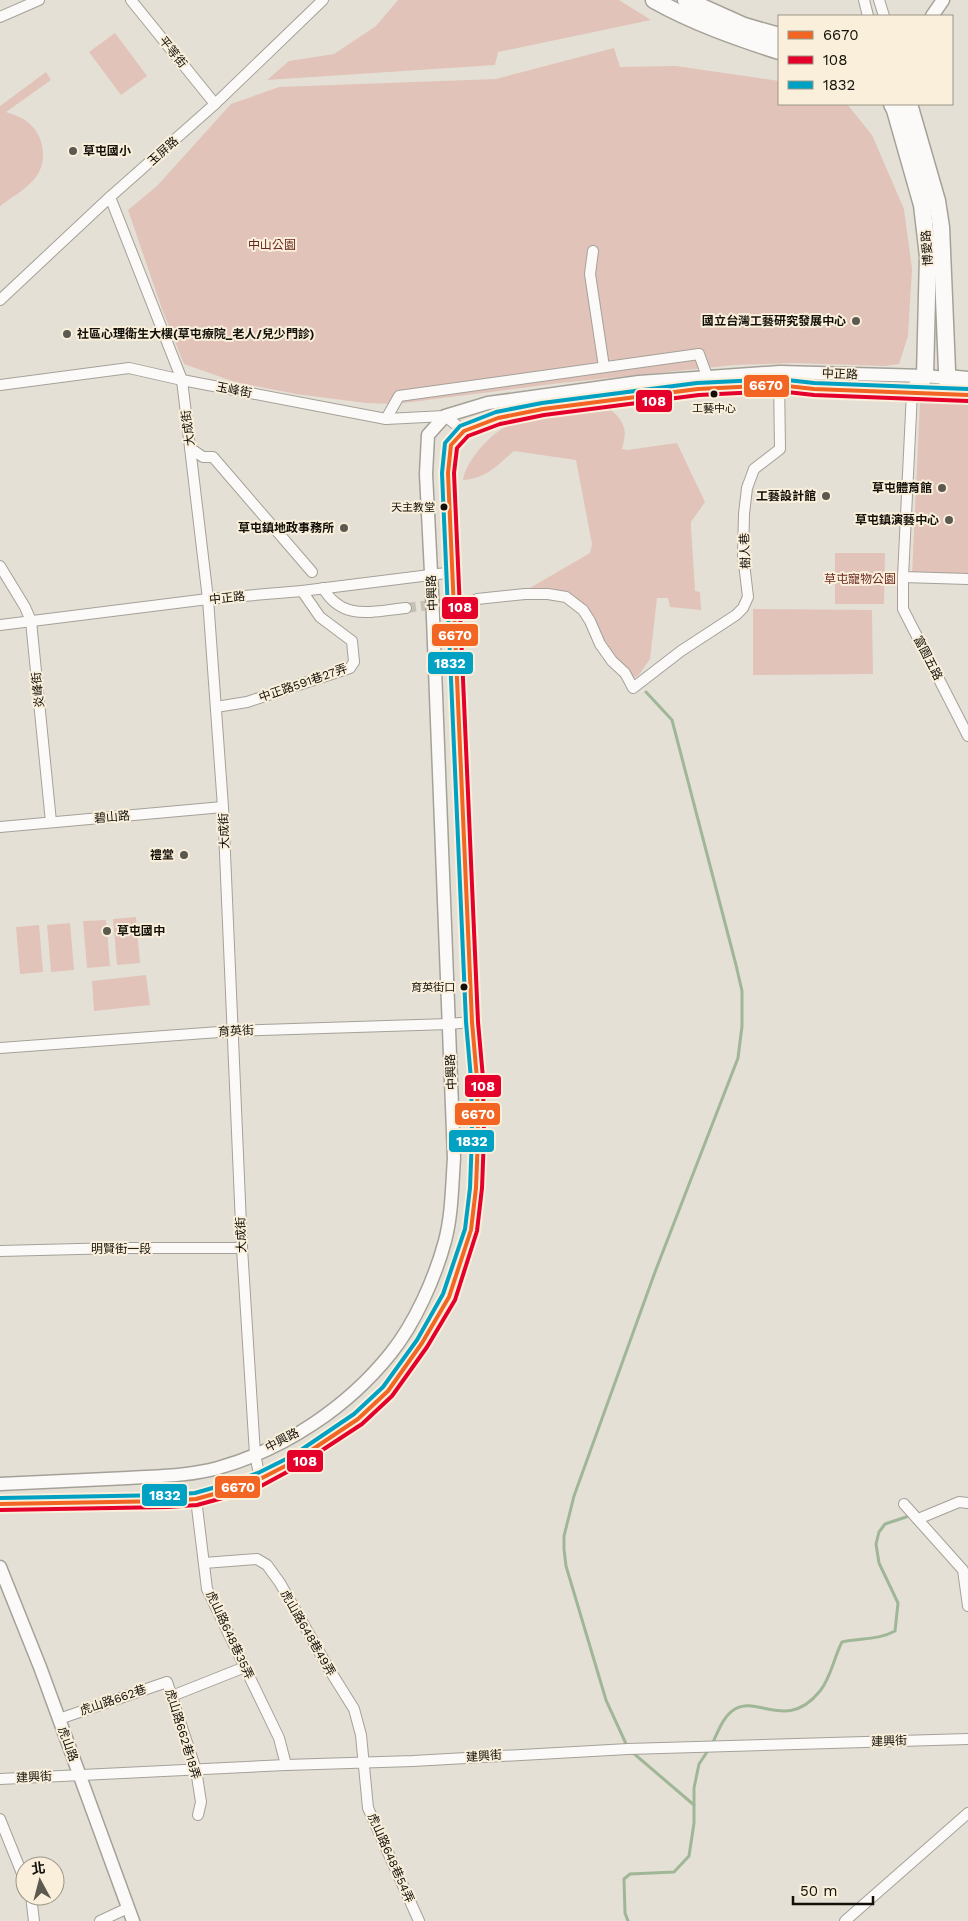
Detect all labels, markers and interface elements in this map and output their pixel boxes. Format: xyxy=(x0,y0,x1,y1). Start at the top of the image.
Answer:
legend xyxy=(778,15,953,105)
text: 6670 xyxy=(823,26,859,44)
street label: 平等街 xyxy=(156,34,190,70)
text: 108 xyxy=(823,51,847,69)
text: 1832 xyxy=(823,76,855,94)
street label: 玉屏路 xyxy=(145,134,181,168)
place label: 草屯國小 xyxy=(83,144,131,158)
marker: 草屯國小 xyxy=(67,145,79,157)
street label: 博愛路 xyxy=(919,230,935,266)
park label: 中山公園 xyxy=(248,238,296,252)
place label: 國立台灣工藝研究發展中心 xyxy=(702,314,846,328)
marker: 國立台灣工藝研究發展中心 xyxy=(850,315,862,327)
place label: 社區心理衛生大樓(草屯療院_老人/兒少門診) xyxy=(77,327,314,341)
marker: 社區心理衛生大樓(草屯療院_老人/兒少門診) xyxy=(61,328,73,340)
street label: 中正路 xyxy=(822,366,858,382)
line badge: 6670 xyxy=(743,374,790,398)
text: 6670 xyxy=(749,377,783,393)
street label: 玉峰街 xyxy=(215,380,253,400)
line badge: 108 xyxy=(635,389,673,413)
marker: 工藝中心 xyxy=(709,389,719,399)
text: 108 xyxy=(642,393,666,409)
place label: 工藝中心 xyxy=(692,402,736,415)
street label: 大成街 xyxy=(179,409,197,447)
place label: 草屯體育館 xyxy=(872,481,932,495)
marker: 草屯體育館 xyxy=(936,482,948,494)
place label: 工藝設計館 xyxy=(756,489,816,503)
marker: 工藝設計館 xyxy=(820,490,832,502)
place label: 天主教堂 xyxy=(391,501,435,514)
marker: 天主教堂 xyxy=(439,502,449,512)
place label: 草屯鎮演藝中心 xyxy=(855,513,939,527)
marker: 草屯鎮演藝中心 xyxy=(943,514,955,526)
place label: 草屯鎮地政事務所 xyxy=(238,521,334,535)
marker: 草屯鎮地政事務所 xyxy=(338,522,350,534)
street label: 樹人巷 xyxy=(737,533,753,569)
park label: 草屯寵物公園 xyxy=(824,572,896,586)
street label: 中興路 xyxy=(424,575,440,611)
street label: 中正路 xyxy=(208,589,246,607)
line badge: 108 xyxy=(441,596,479,620)
text: 108 xyxy=(448,599,472,615)
line badge: 6670 xyxy=(431,623,479,647)
text: 6670 xyxy=(438,627,472,643)
street label: 富園五路 xyxy=(911,633,945,683)
line badge: 1832 xyxy=(427,651,474,675)
text: 1832 xyxy=(434,655,466,671)
street label: 中正路591巷27弄 xyxy=(257,661,349,705)
street label: 炎峰街 xyxy=(29,671,47,709)
street label: 碧山路 xyxy=(93,808,131,826)
street label: 大成街 xyxy=(216,813,232,849)
place label: 禮堂 xyxy=(150,848,174,862)
marker: 禮堂 xyxy=(178,849,190,861)
place label: 草屯國中 xyxy=(117,924,165,938)
marker: 草屯國中 xyxy=(101,925,113,937)
place label: 育英街口 xyxy=(411,981,455,994)
marker: 育英街口 xyxy=(459,982,469,992)
street label: 育英街 xyxy=(218,1023,254,1039)
street label: 中興路 xyxy=(443,1054,459,1090)
line badge: 108 xyxy=(464,1074,502,1098)
text: 108 xyxy=(471,1078,495,1094)
line badge: 6670 xyxy=(454,1102,501,1126)
text: 6670 xyxy=(461,1106,495,1122)
line badge: 1832 xyxy=(448,1129,495,1153)
text: 1832 xyxy=(456,1133,488,1149)
street label: 大成街 xyxy=(233,1217,249,1253)
street label: 明賢街一段 xyxy=(91,1242,151,1256)
street label: 中興路 xyxy=(263,1425,301,1455)
line badge: 108 xyxy=(286,1449,324,1473)
text: 108 xyxy=(293,1453,317,1469)
line badge: 6670 xyxy=(214,1475,261,1499)
text: 6670 xyxy=(221,1479,255,1495)
line badge: 1832 xyxy=(141,1483,188,1507)
text: 1832 xyxy=(149,1487,181,1503)
street label: 虎山路648巷49弄 xyxy=(278,1588,338,1678)
street label: 虎山路648巷35弄 xyxy=(203,1589,257,1681)
street label: 虎山路662巷 xyxy=(78,1682,148,1718)
street label: 虎山路662巷18弄 xyxy=(163,1687,203,1781)
street label: 虎山路 xyxy=(55,1725,81,1763)
street label: 建興街 xyxy=(871,1733,907,1749)
street label: 建興街 xyxy=(466,1748,502,1764)
street label: 建興街 xyxy=(16,1769,52,1785)
street label: 虎山路648巷54弄 xyxy=(365,1811,417,1905)
north arrow xyxy=(15,1856,65,1906)
text: 北 xyxy=(30,1859,46,1877)
scale bar xyxy=(793,1874,873,1906)
text: 50 m xyxy=(800,1882,837,1900)

